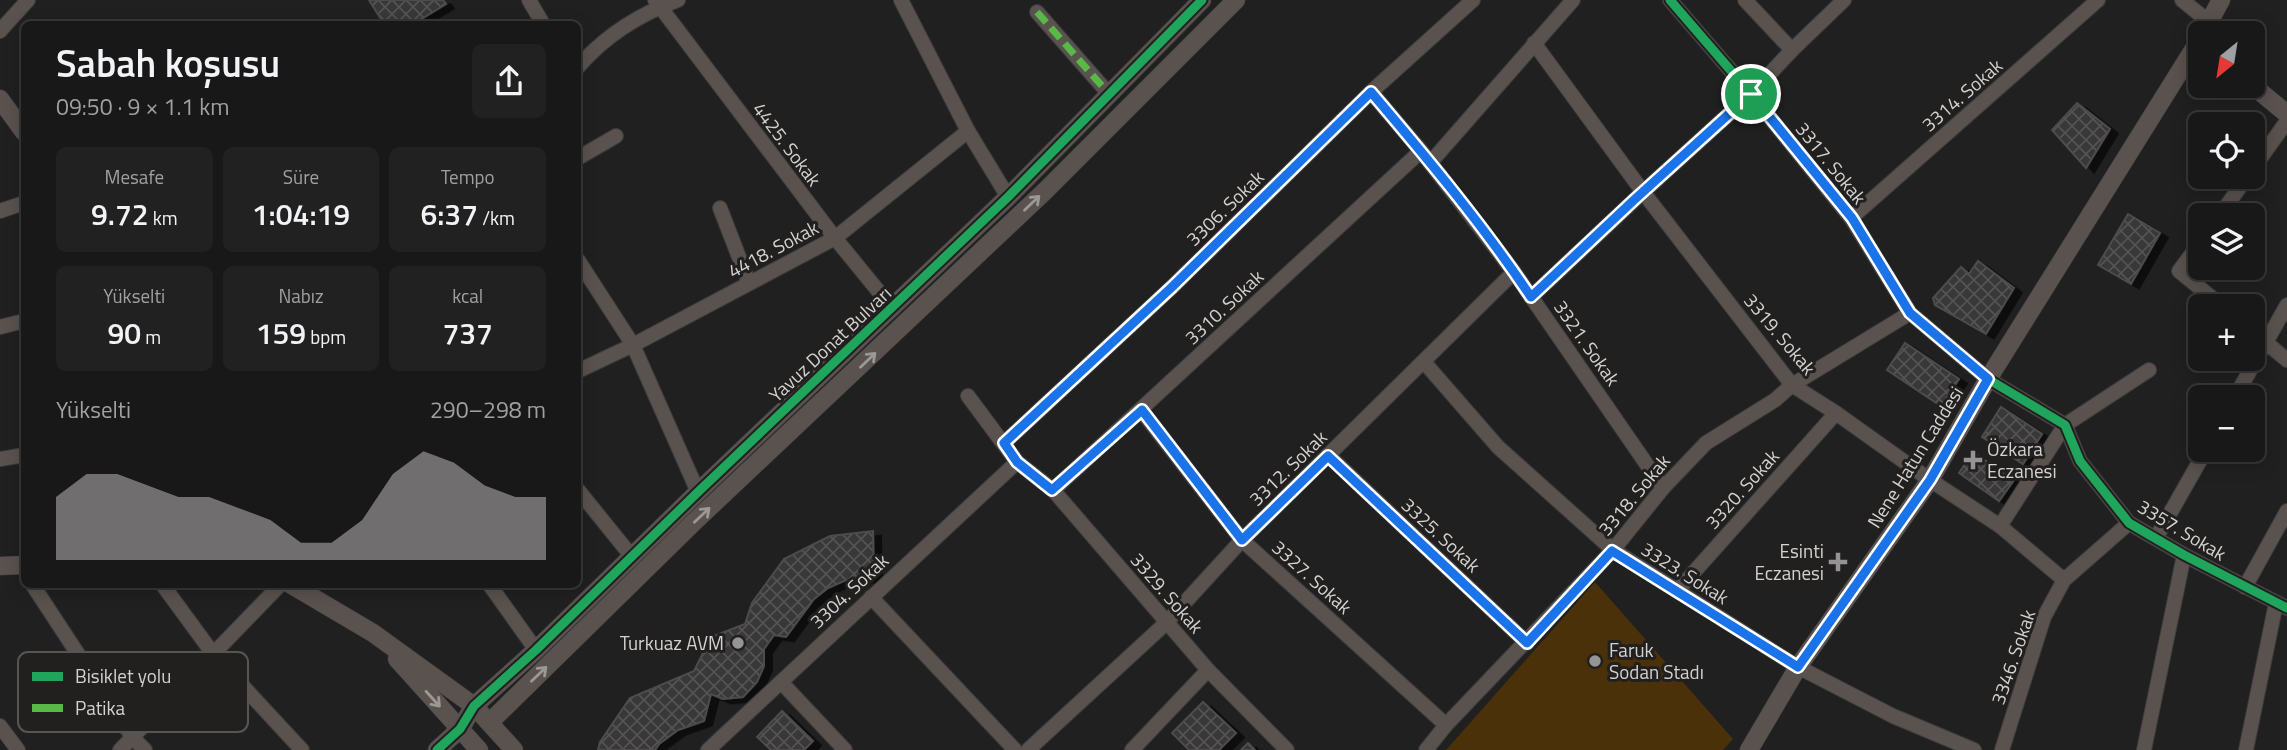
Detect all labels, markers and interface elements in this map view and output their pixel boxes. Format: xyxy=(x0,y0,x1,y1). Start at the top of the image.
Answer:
north arrow xyxy=(2188,21,2264,98)
map controls xyxy=(2188,21,2265,462)
text: Sabah koşusu xyxy=(56,34,280,92)
button: share xyxy=(472,44,546,118)
street label: 3314. Sokak xyxy=(1915,51,2008,138)
pin xyxy=(1721,64,1781,124)
icon: arrive xyxy=(1732,75,1770,113)
text: 09:50 · 9 × 1.1 km xyxy=(56,89,230,124)
street label: 4425. Sokak xyxy=(746,96,829,192)
button: locate xyxy=(2188,112,2265,189)
street label: 3317. Sokak xyxy=(1789,115,1874,210)
text: Mesafe xyxy=(105,162,164,191)
text: Süre xyxy=(283,162,319,191)
text: Tempo xyxy=(441,162,495,191)
street label: 3306. Sokak xyxy=(1179,163,1270,252)
text: 9.72 xyxy=(91,191,149,237)
text: 1:04:19 xyxy=(252,191,350,237)
text: 6:37 xyxy=(420,191,478,237)
one-way arrow xyxy=(1024,194,1041,211)
text: km xyxy=(149,203,178,232)
text: /km xyxy=(478,203,515,232)
button: layers xyxy=(2188,203,2265,280)
street label: 4418. Sokak xyxy=(722,213,823,285)
street label: 3310. Sokak xyxy=(1178,262,1270,351)
street label: Yavuz Donat Bulvarı xyxy=(762,279,898,408)
text: Yükselti xyxy=(103,281,165,310)
text: Nabız xyxy=(278,281,324,310)
text: kcal xyxy=(452,281,483,310)
street label: 3319. Sokak xyxy=(1738,286,1823,381)
street label: 3321. Sokak xyxy=(1547,294,1628,392)
button: + xyxy=(2188,294,2265,371)
text: 90 xyxy=(107,310,141,356)
text: 159 xyxy=(256,310,306,356)
text: 737 xyxy=(442,310,493,356)
text: m xyxy=(141,322,161,351)
text: bpm xyxy=(306,322,346,351)
one-way arrow xyxy=(859,351,876,368)
street label: Nene Hatun Caddesi xyxy=(1859,380,1970,533)
button: − xyxy=(2188,385,2265,462)
text: Yükselti xyxy=(56,392,131,427)
text: 290–298 m xyxy=(430,392,546,427)
street label: 3312. Sokak xyxy=(1242,423,1333,512)
place label: Özkara Eczanesi xyxy=(1987,434,2057,485)
street label: 3320. Sokak xyxy=(1698,442,1785,535)
street label: 3318. Sokak xyxy=(1591,447,1676,542)
marker: Özkara Eczanesi xyxy=(1965,452,1981,468)
street label: 3325. Sokak xyxy=(1395,490,1487,579)
street label: 3357. Sokak xyxy=(2132,492,2232,567)
one-way arrow xyxy=(693,507,710,524)
street label: 3327. Sokak xyxy=(1266,533,1359,620)
street label: 3323. Sokak xyxy=(1636,534,1735,611)
place label: Esinti Eczanesi xyxy=(1754,536,1824,587)
street label: 3304. Sokak xyxy=(803,546,895,635)
street label: 3329. Sokak xyxy=(1124,546,1211,639)
marker: Esinti Eczanesi xyxy=(1830,554,1846,570)
street label: 3346. Sokak xyxy=(1983,605,2042,708)
place label: Turkuaz AVM xyxy=(620,628,724,657)
marker: Turkuaz AVM xyxy=(730,635,746,651)
place label: Faruk Sodan Stadı xyxy=(1609,635,1704,686)
legend xyxy=(18,652,248,732)
marker: Faruk Sodan Stadı xyxy=(1587,653,1603,669)
text: Bisiklet yolu xyxy=(75,661,171,690)
one-way arrow xyxy=(530,666,547,683)
one-way arrow xyxy=(425,690,441,708)
text: Patika xyxy=(75,693,126,722)

